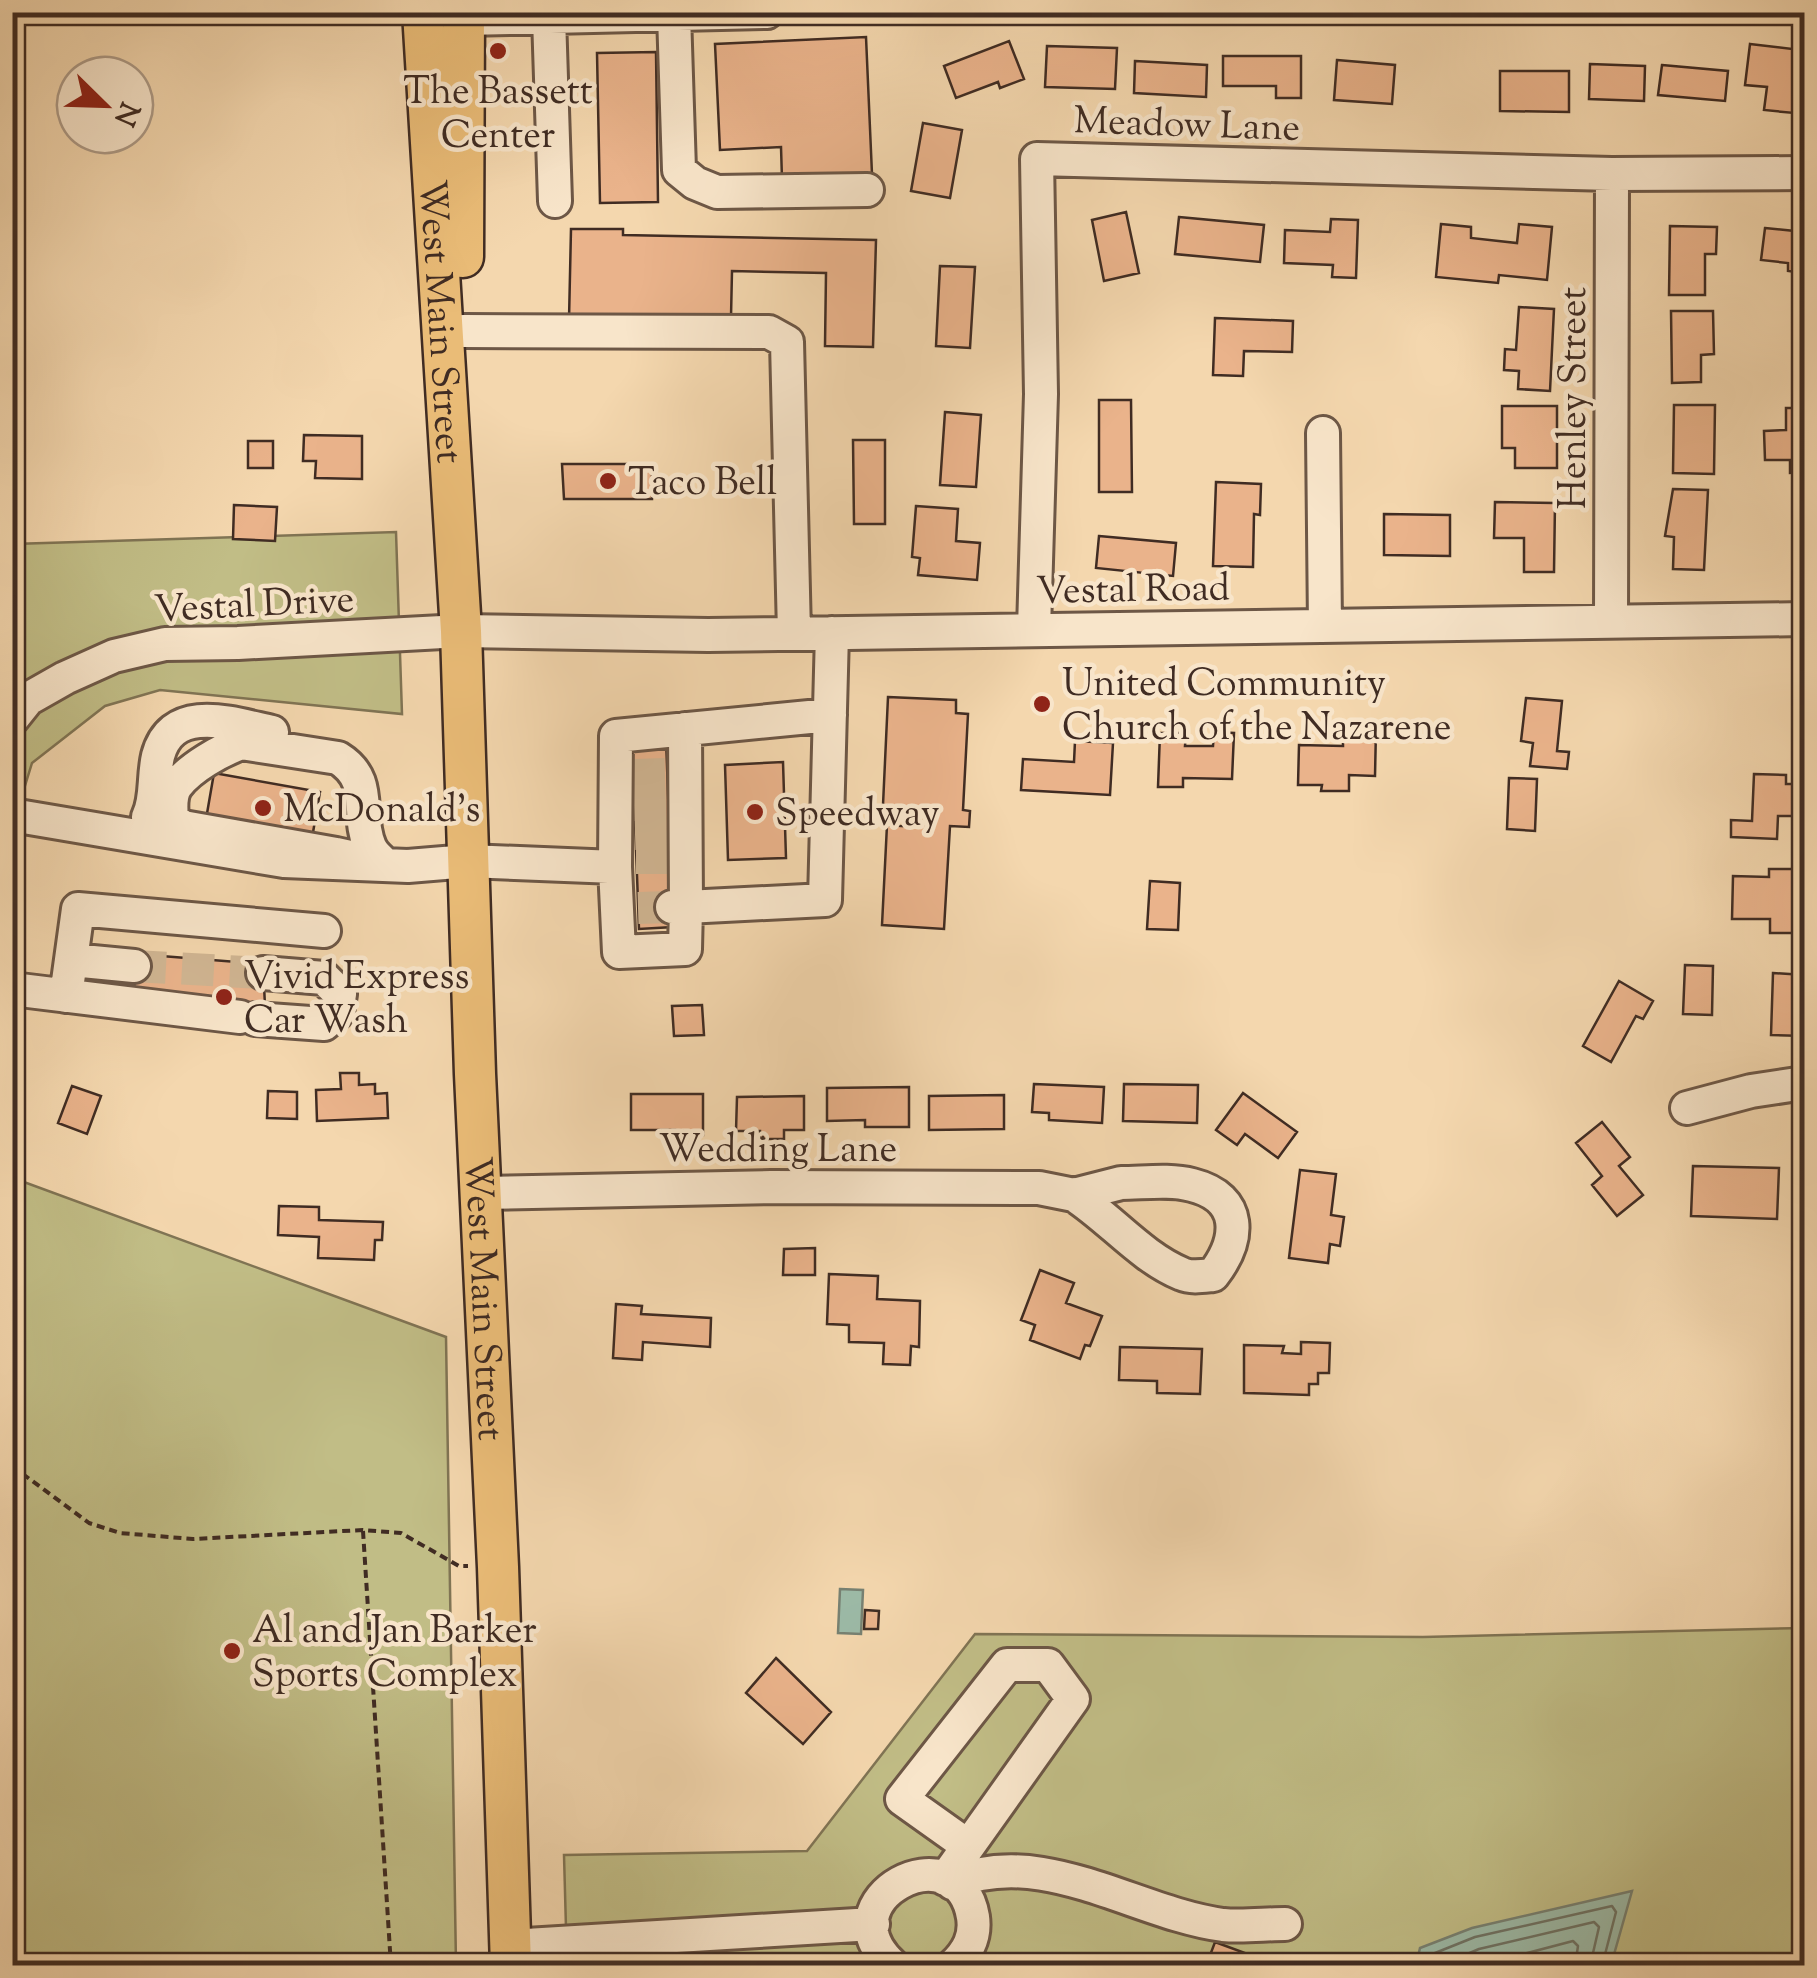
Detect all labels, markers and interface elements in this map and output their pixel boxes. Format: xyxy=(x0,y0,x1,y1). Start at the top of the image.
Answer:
marker: The Bassett Center xyxy=(487,40,509,62)
north arrow xyxy=(55,55,155,155)
place label: The Bassett Center xyxy=(403,67,593,165)
text: N xyxy=(102,95,148,132)
street label: Meadow Lane xyxy=(1073,96,1301,158)
street label: West Main Street xyxy=(402,178,474,465)
street label: Henley Street xyxy=(1549,287,1603,509)
place label: Taco Bell xyxy=(628,458,777,512)
marker: Taco Bell xyxy=(597,470,619,492)
street label: Vestal Road xyxy=(1036,563,1231,621)
street label: Vestal Drive xyxy=(153,575,356,639)
place label: United Community Church of the Nazarene xyxy=(1062,659,1452,757)
marker: United Community Church of the Nazarene xyxy=(1031,693,1053,715)
place label: McDonald's xyxy=(283,785,481,839)
place label: Speedway xyxy=(775,789,940,843)
marker: McDonald's xyxy=(252,797,274,819)
marker: Speedway xyxy=(744,801,766,823)
place label: Vivid Express Car Wash xyxy=(244,952,469,1050)
marker: Vivid Express Car Wash xyxy=(213,986,235,1008)
street label: Wedding Lane xyxy=(659,1125,897,1179)
street label: West Main Street xyxy=(448,1155,515,1442)
place label: Al and Jan Barker Sports Complex xyxy=(252,1606,537,1704)
marker: Al and Jan Barker Sports Complex xyxy=(221,1640,243,1662)

